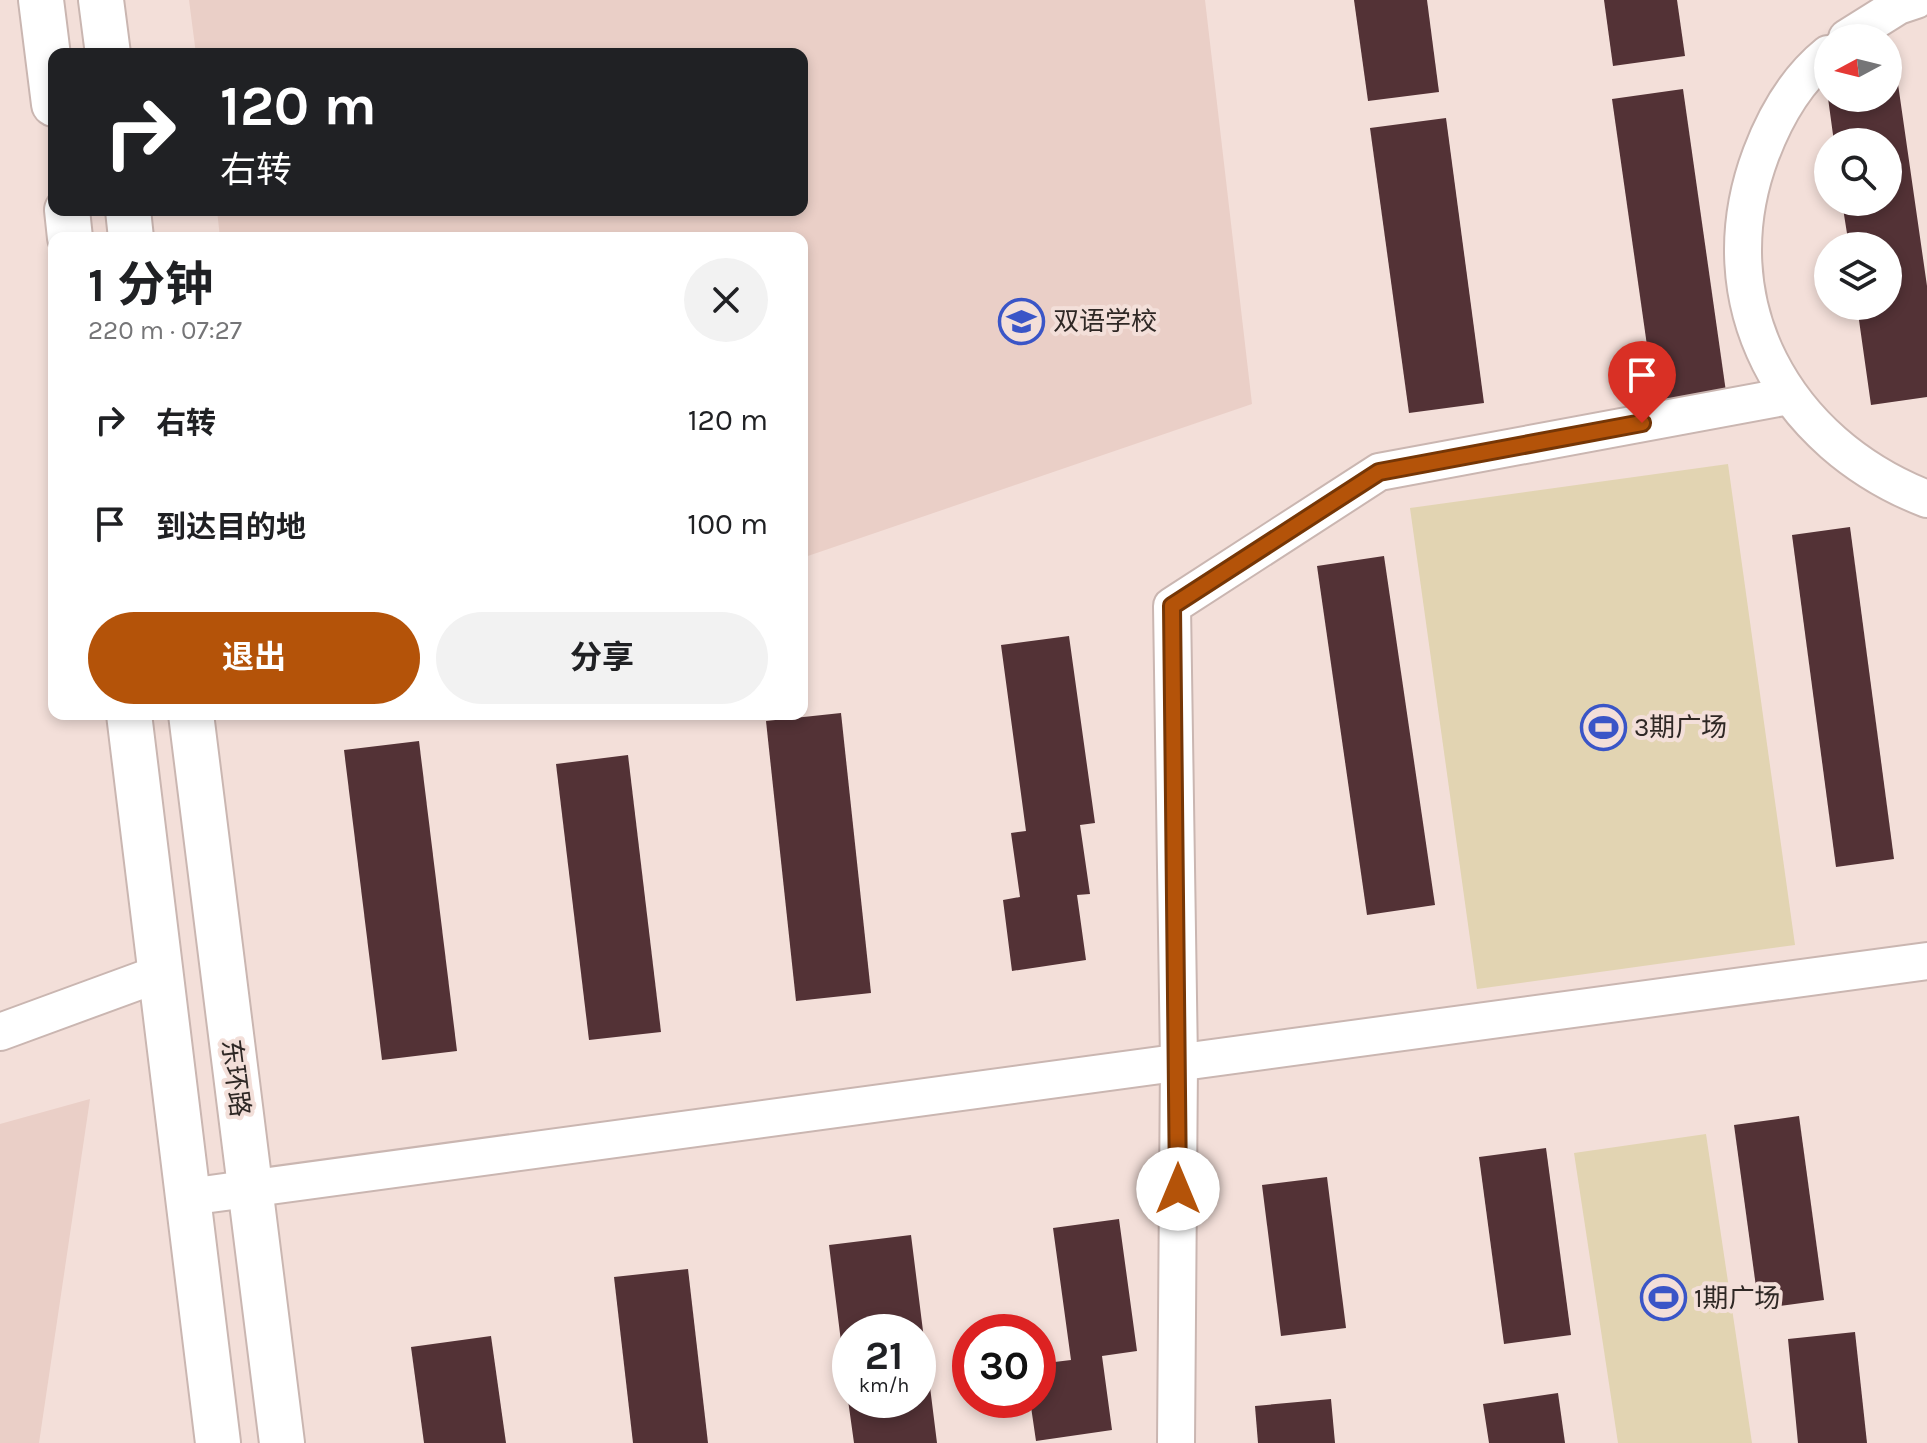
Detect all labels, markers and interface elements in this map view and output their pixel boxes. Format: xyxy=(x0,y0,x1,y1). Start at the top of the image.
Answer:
north arrow xyxy=(1814,24,1902,112)
map controls xyxy=(1814,24,1902,320)
text: 120 m xyxy=(220,73,377,138)
icon: right xyxy=(88,80,192,184)
button: search xyxy=(1814,128,1902,216)
text: 右转 xyxy=(220,149,292,191)
button: layers xyxy=(1814,232,1902,320)
text: 1 分钟 xyxy=(88,257,213,313)
button: close xyxy=(684,258,768,342)
school or university icon: 双语学校 xyxy=(998,297,1046,345)
place label: 双语学校 xyxy=(1053,306,1157,337)
text: 220 m · 07:27 xyxy=(88,315,242,346)
pin xyxy=(1608,341,1676,423)
icon: arrive xyxy=(1620,353,1664,397)
icon: right xyxy=(88,398,132,442)
text: 120 m xyxy=(688,402,768,438)
text: 右转 xyxy=(156,405,216,441)
icon: arrive xyxy=(88,502,132,546)
text: 100 m xyxy=(687,506,768,542)
text: 到达目的地 xyxy=(156,509,306,545)
button: 退出 xyxy=(88,612,420,704)
button: 分享 xyxy=(436,612,768,704)
sports icon: 3期广场 xyxy=(1579,703,1627,751)
place label: 3期广场 xyxy=(1634,712,1727,743)
street label: 东环路 xyxy=(215,1037,256,1119)
position arrow xyxy=(1136,1147,1220,1231)
sports icon: 1期广场 xyxy=(1639,1274,1687,1322)
place label: 1期广场 xyxy=(1694,1283,1781,1314)
speed limit sign: 30 xyxy=(952,1314,1056,1418)
text: 21 xyxy=(865,1332,903,1379)
text: km/h xyxy=(859,1374,909,1397)

